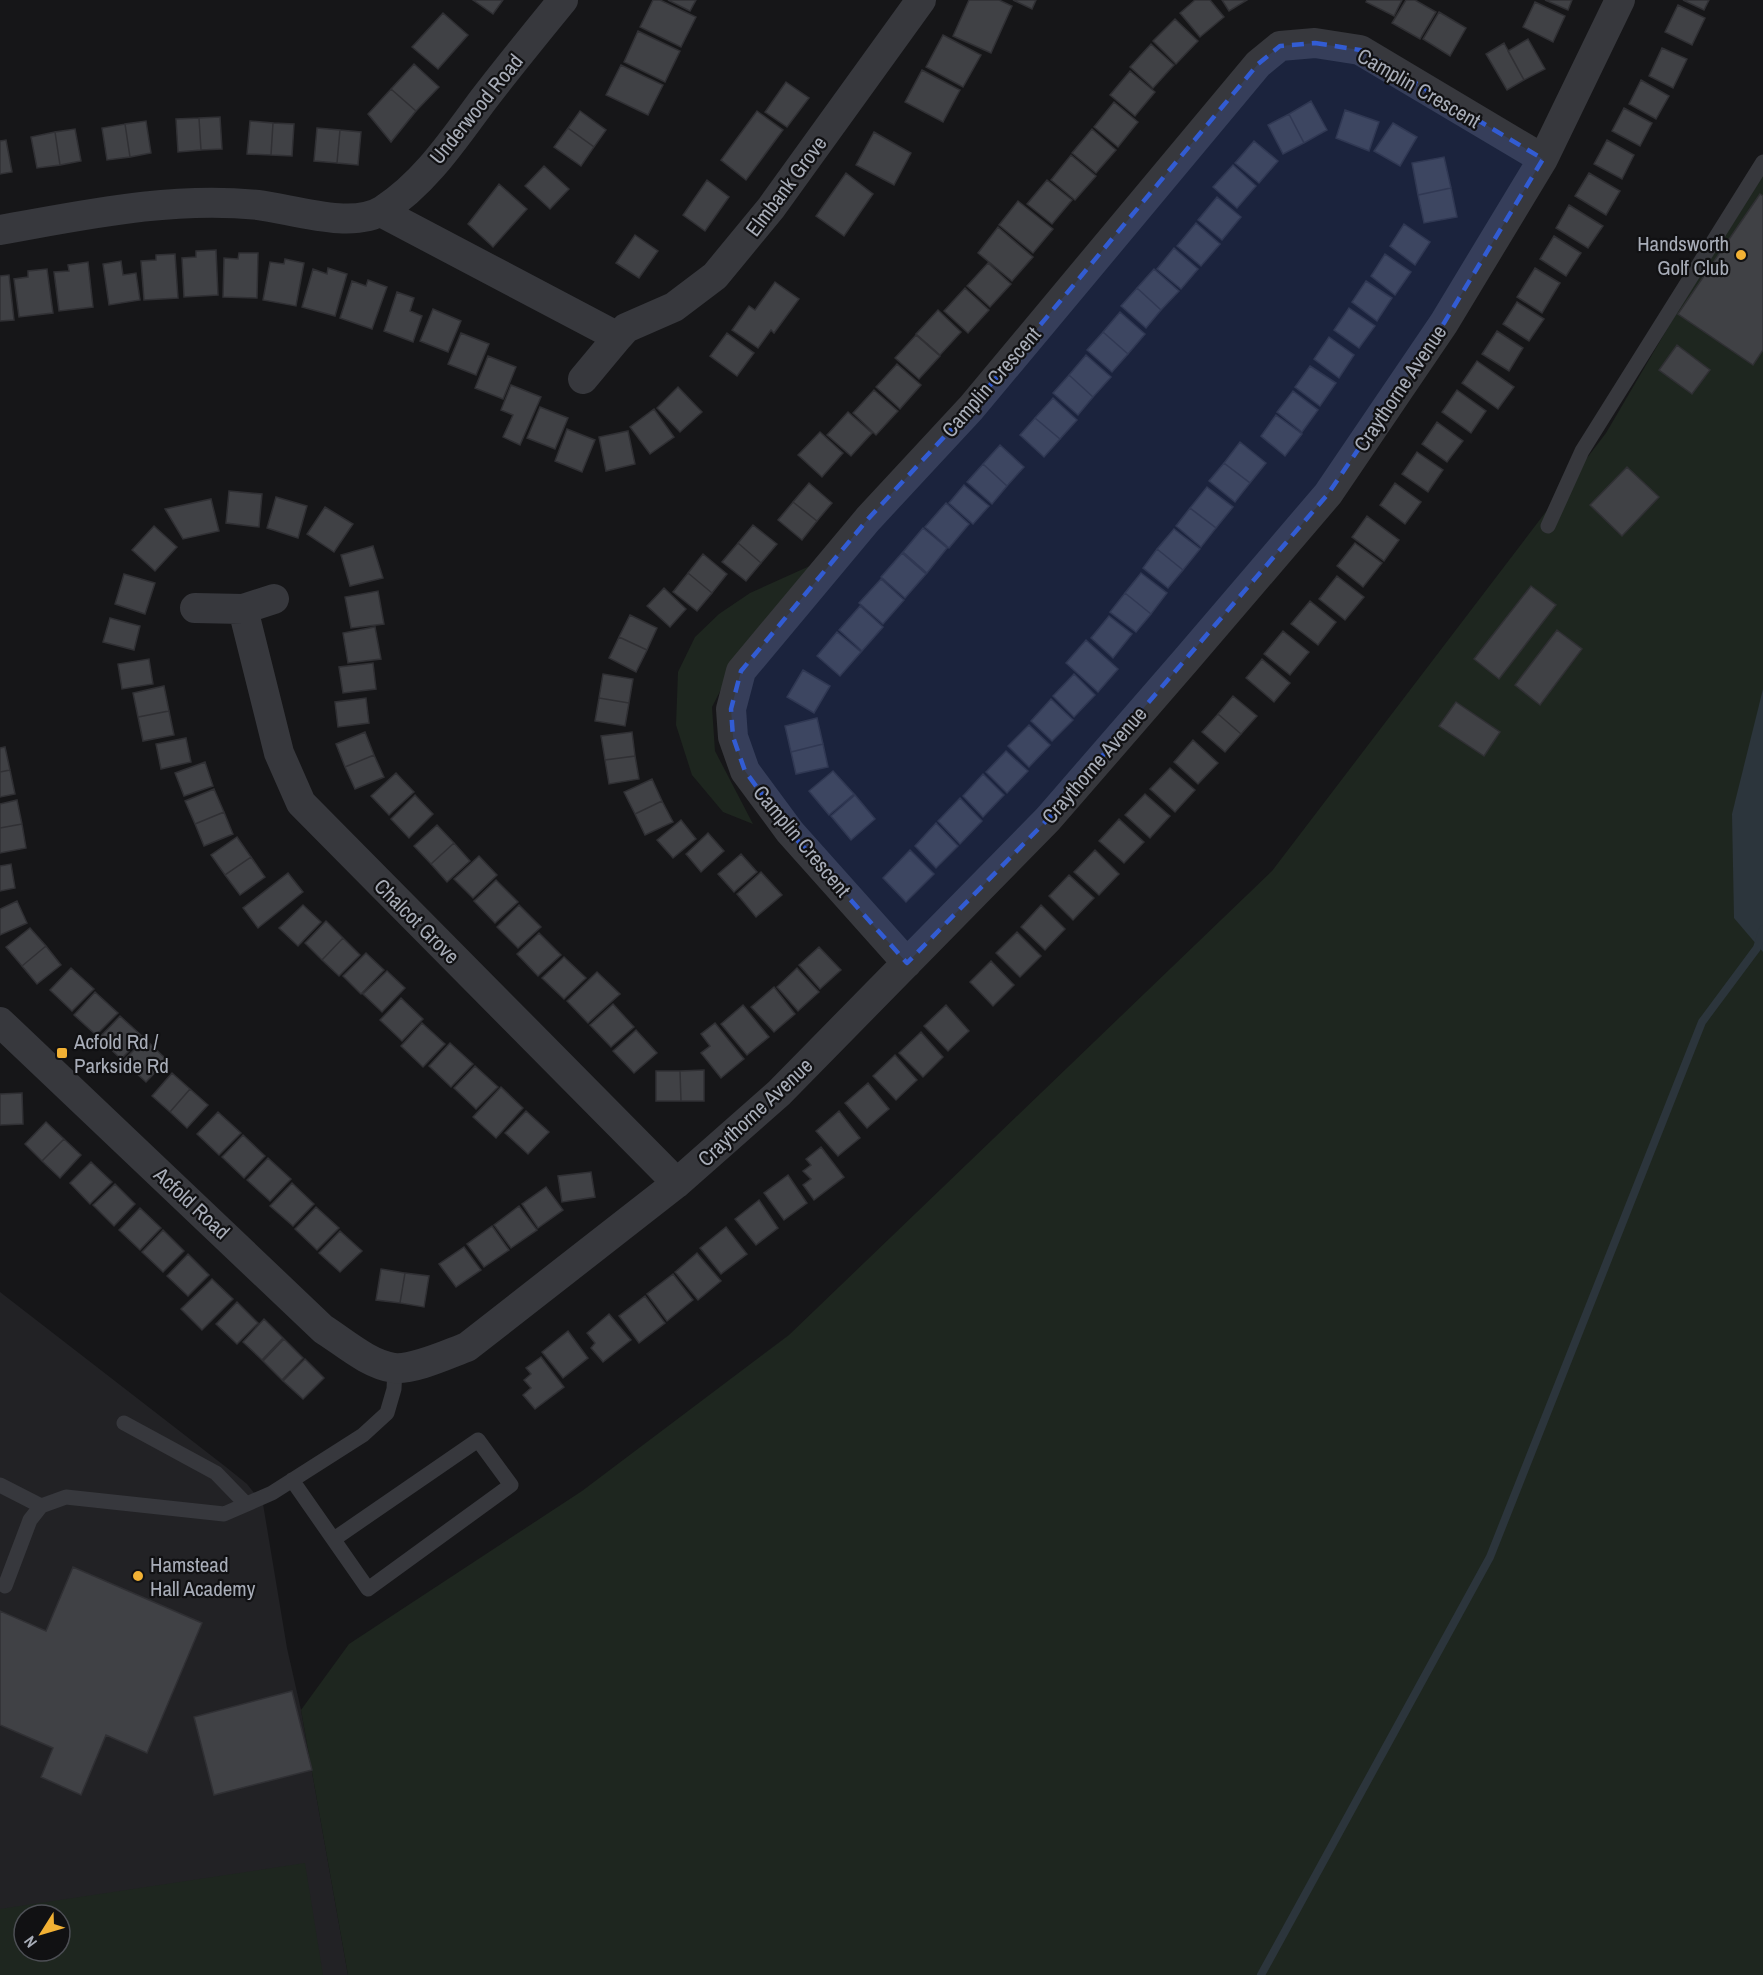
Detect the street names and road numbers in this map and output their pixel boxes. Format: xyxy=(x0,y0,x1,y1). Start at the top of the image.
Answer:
street label: Camplin Crescent xyxy=(1352,41,1486,135)
street label: Underwood Road xyxy=(423,48,529,170)
street label: Elmbank Grove xyxy=(739,130,833,242)
street label: Craythorne Avenue xyxy=(1347,319,1453,457)
street label: Camplin Crescent xyxy=(935,320,1047,444)
street label: Craythorne Avenue xyxy=(1035,700,1153,830)
street label: Camplin Crescent xyxy=(747,779,858,903)
street label: Chalcot Grove xyxy=(368,872,466,970)
street label: Craythorne Avenue xyxy=(691,1051,819,1173)
street label: Acfold Road xyxy=(147,1160,236,1246)

